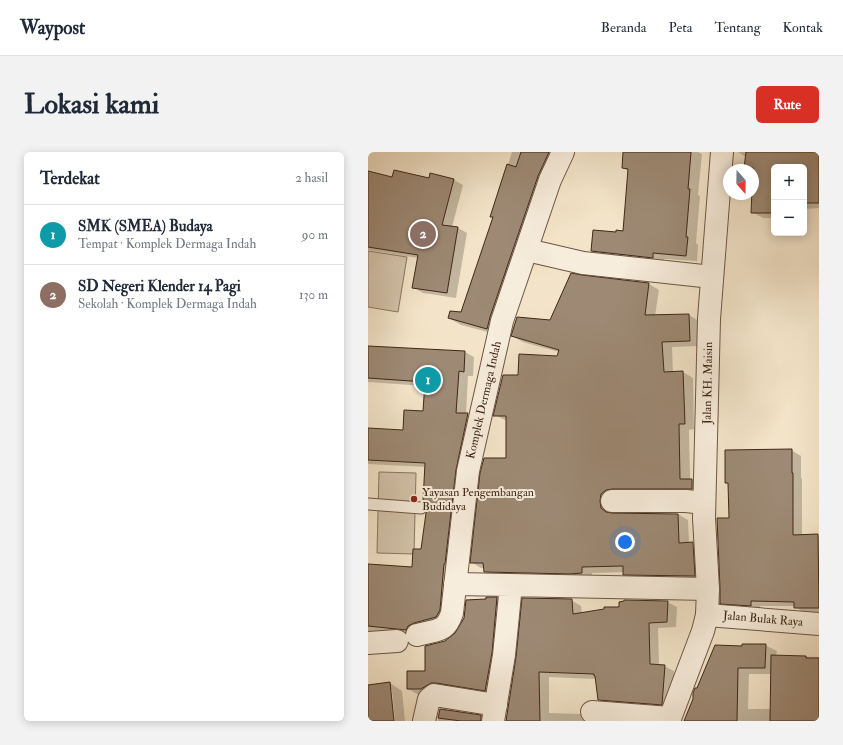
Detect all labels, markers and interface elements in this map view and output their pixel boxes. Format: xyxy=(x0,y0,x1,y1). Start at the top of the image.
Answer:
text: Waypost xyxy=(20,16,85,40)
text: Beranda xyxy=(601,19,647,36)
text: Peta xyxy=(669,19,693,36)
text: Tentang xyxy=(715,19,761,36)
text: Kontak xyxy=(783,19,823,36)
button: Rute xyxy=(756,86,819,123)
text: Lokasi kami xyxy=(24,87,159,122)
north arrow xyxy=(723,164,759,200)
map controls xyxy=(771,164,807,236)
button: + xyxy=(771,164,807,200)
text: Terdekat xyxy=(40,168,100,189)
text: 2 hasil xyxy=(295,170,328,186)
button: − xyxy=(771,200,807,236)
text: SMK (SMEA) Budaya xyxy=(78,217,213,236)
pin: 2 xyxy=(410,219,436,249)
text: 1 xyxy=(51,227,55,243)
text: 90 m xyxy=(302,227,328,243)
text: Tempat · Komplek Dermaga Indah xyxy=(78,236,256,252)
text: SD Negeri Klender 14 Pagi xyxy=(78,277,241,296)
text: 2 xyxy=(50,287,56,303)
text: 130 m xyxy=(299,287,328,303)
text: Sekolah · Komplek Dermaga Indah xyxy=(78,296,257,312)
street label: Komplek Dermaga Indah xyxy=(463,339,505,460)
street label: Jalan KH. Maisin xyxy=(700,342,716,425)
pin: 1 xyxy=(415,365,441,395)
place label: Yayasan Pengembangan Budidaya xyxy=(422,485,534,514)
marker: Yayasan Pengembangan Budidaya xyxy=(409,494,419,504)
your location xyxy=(615,532,635,552)
street label: Jalan Bulak Raya xyxy=(721,608,805,630)

